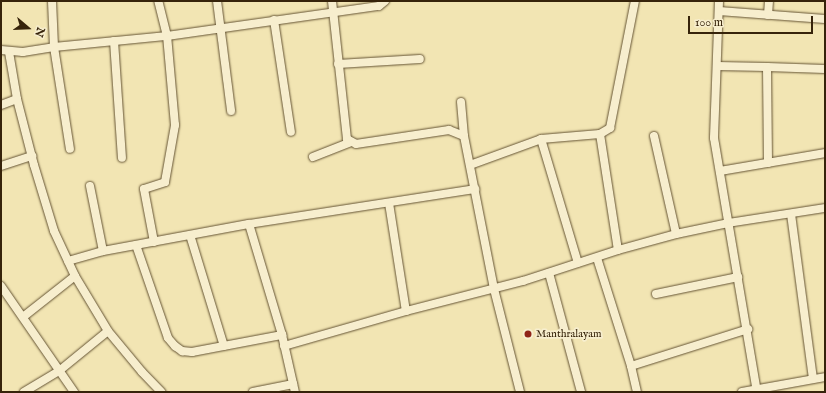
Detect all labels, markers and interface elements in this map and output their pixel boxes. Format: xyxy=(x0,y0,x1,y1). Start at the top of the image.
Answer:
north arrow xyxy=(8,8,48,48)
scale bar xyxy=(690,8,815,34)
text: 100 m xyxy=(695,15,723,30)
text: N xyxy=(31,25,48,39)
place label: Manthralayam xyxy=(536,327,602,341)
marker: Manthralayam xyxy=(523,329,533,339)

